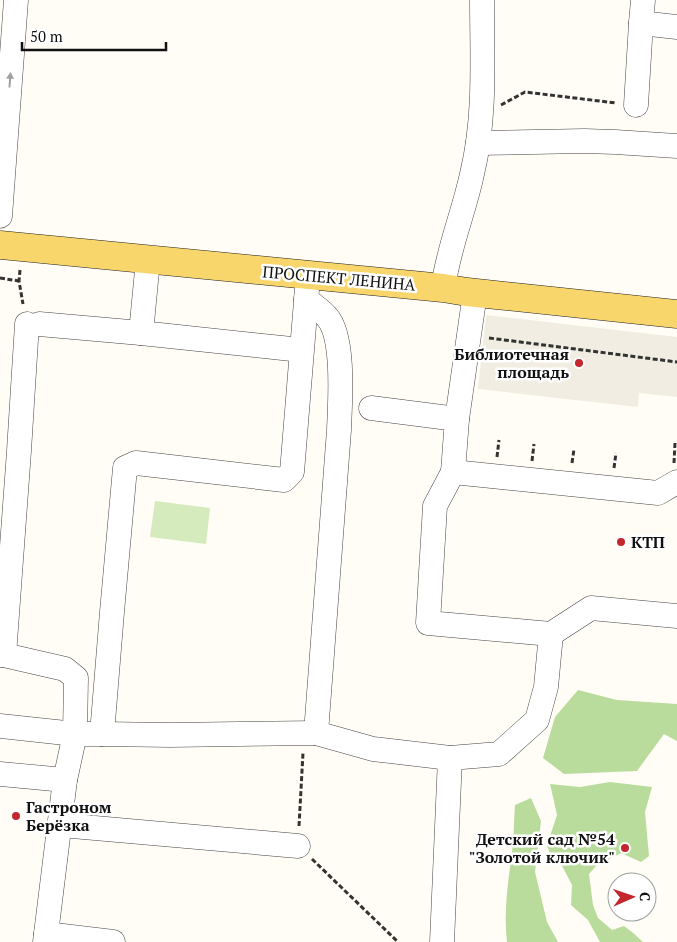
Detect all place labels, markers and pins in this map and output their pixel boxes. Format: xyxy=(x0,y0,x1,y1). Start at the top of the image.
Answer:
place label: Библиотечная площадь xyxy=(454,343,569,383)
marker: Библиотечная площадь xyxy=(573,357,585,369)
place label: КТП xyxy=(631,531,665,553)
marker: КТП xyxy=(615,536,627,548)
place label: Гастроном Берёзка xyxy=(26,796,112,836)
marker: Гастроном Берёзка xyxy=(10,810,22,822)
place label: Детский сад №54 "Золотой ключик" xyxy=(469,828,615,868)
marker: Детский сад №54 "Золотой ключик" xyxy=(619,842,631,854)

